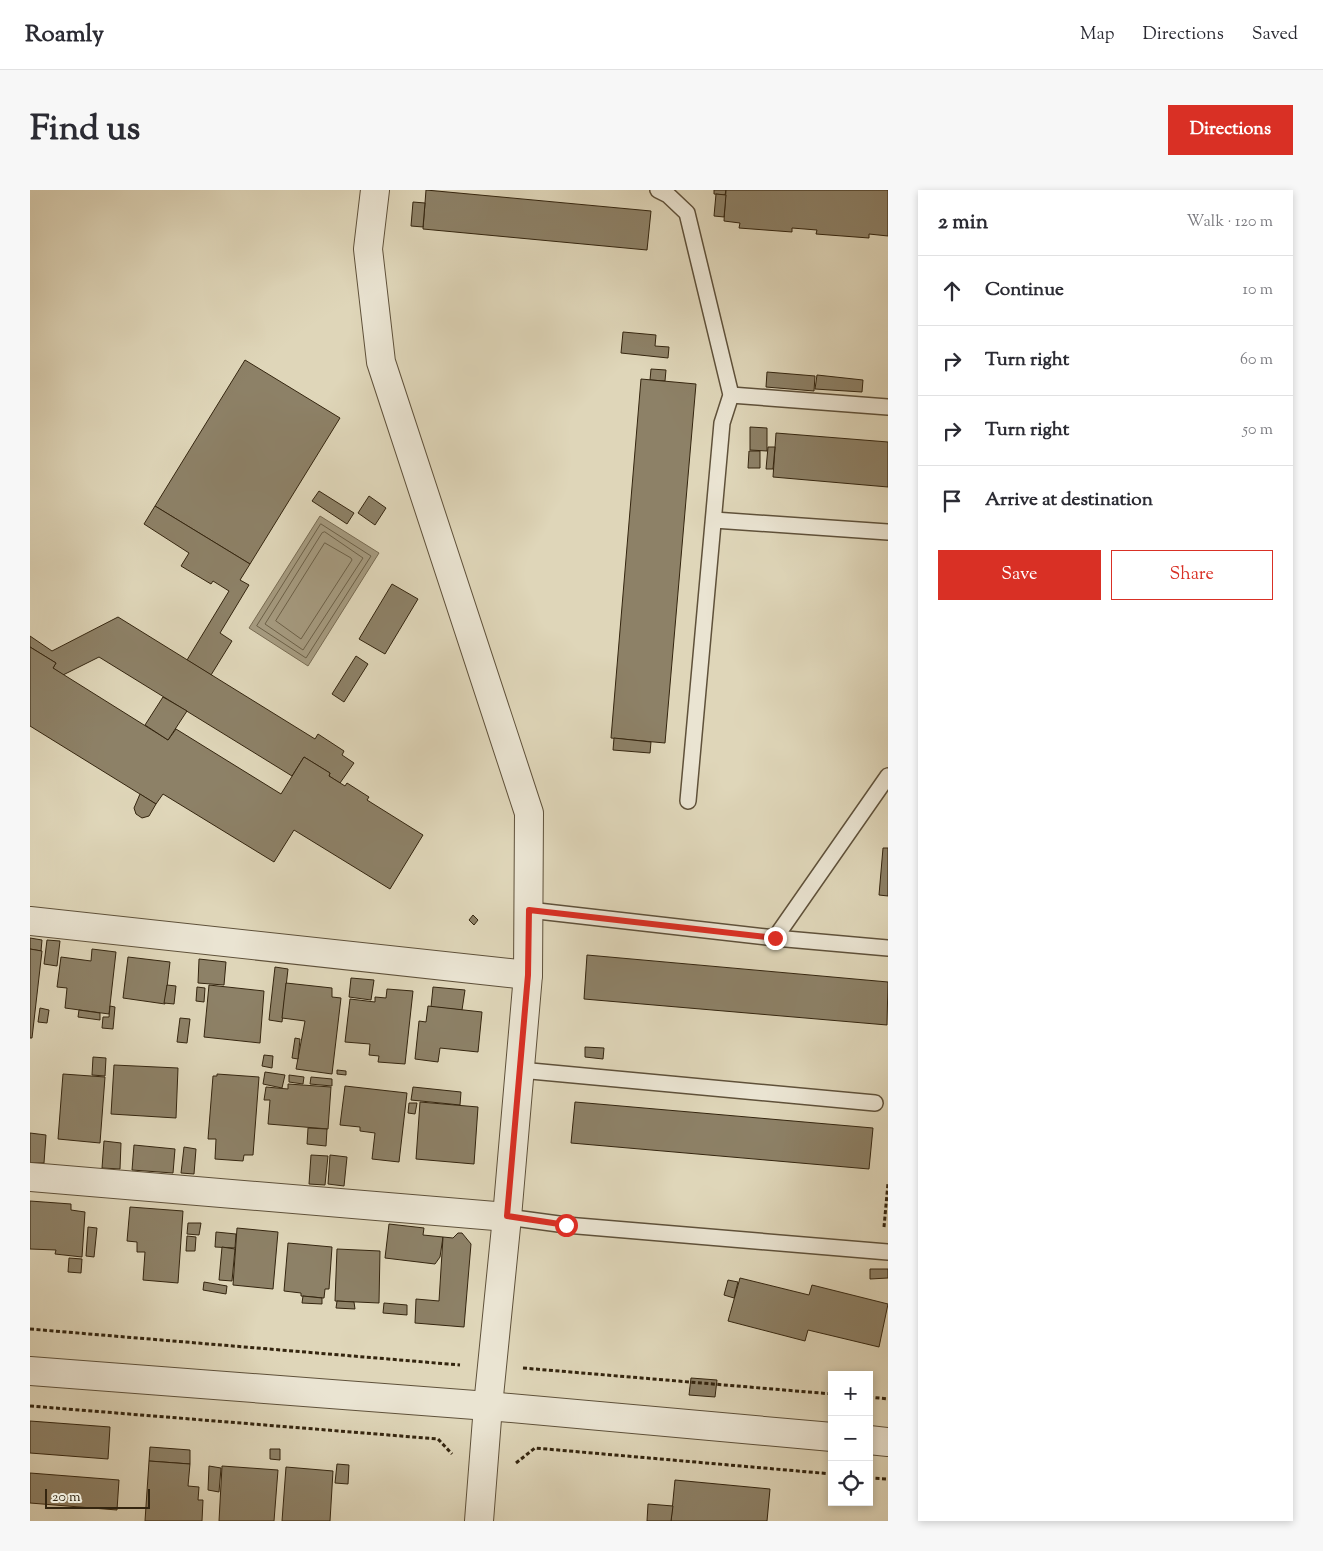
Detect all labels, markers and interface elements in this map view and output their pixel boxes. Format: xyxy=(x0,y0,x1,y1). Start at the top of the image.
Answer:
text: Roamly xyxy=(25,18,104,52)
text: Map xyxy=(1080,22,1115,48)
text: Directions xyxy=(1143,22,1224,48)
text: Saved xyxy=(1252,22,1298,48)
text: Find us xyxy=(30,105,140,156)
button: Directions xyxy=(1168,105,1293,155)
text: 2 min xyxy=(938,208,988,238)
text: Walk · 120 m xyxy=(1187,211,1273,234)
icon: ahead xyxy=(938,277,966,305)
text: Continue xyxy=(985,277,1064,304)
text: 10 m xyxy=(1243,279,1273,302)
icon: right xyxy=(938,347,966,375)
text: Turn right xyxy=(985,347,1069,374)
text: 60 m xyxy=(1240,349,1273,372)
icon: right xyxy=(938,417,966,445)
text: Turn right xyxy=(985,417,1069,444)
text: 50 m xyxy=(1242,419,1273,442)
icon: arrive xyxy=(938,487,966,515)
text: Arrive at destination xyxy=(985,487,1153,514)
button: Save xyxy=(938,550,1101,600)
button: Share xyxy=(1111,550,1273,600)
route end xyxy=(764,927,787,950)
route start xyxy=(555,1214,578,1237)
map controls xyxy=(828,1371,873,1506)
button: + xyxy=(828,1371,873,1416)
button: − xyxy=(828,1416,873,1461)
button: locate xyxy=(828,1461,873,1506)
scale bar xyxy=(45,1486,150,1509)
text: 20 m xyxy=(52,1488,81,1508)

